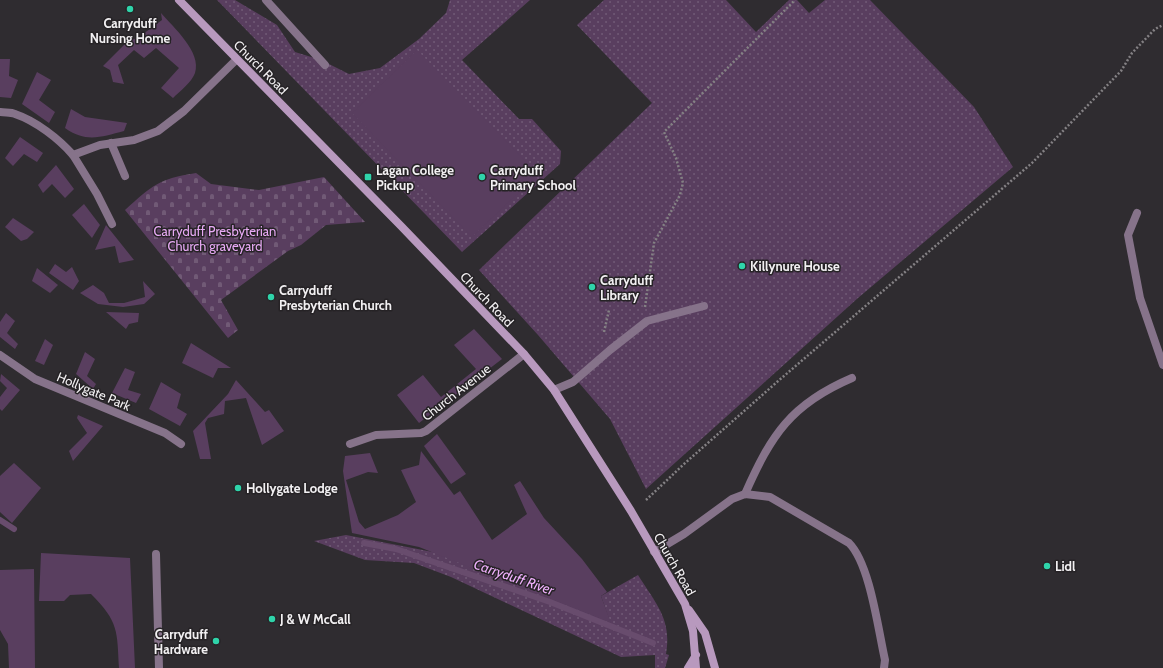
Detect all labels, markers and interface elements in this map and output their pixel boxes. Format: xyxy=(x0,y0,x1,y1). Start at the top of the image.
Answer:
marker: Carryduff Nursing Home xyxy=(125,4,135,14)
place label: Carryduff Nursing Home xyxy=(90,15,171,46)
street label: Church Road xyxy=(231,37,291,97)
place label: Lagan College Pickup xyxy=(376,162,454,193)
place label: Carryduff Primary School xyxy=(490,162,576,193)
marker: Lagan College Pickup xyxy=(363,172,373,182)
marker: Carryduff Primary School xyxy=(477,172,487,182)
park label: Carryduff Presbyterian Church graveyard xyxy=(154,223,276,254)
place label: Killynure House xyxy=(750,258,840,274)
marker: Killynure House xyxy=(737,261,747,271)
street label: Church Road xyxy=(457,268,517,330)
place label: Carryduff Library xyxy=(600,272,654,303)
place label: Carryduff Presbyterian Church xyxy=(279,282,392,313)
marker: Carryduff Library xyxy=(587,282,597,292)
marker: Carryduff Presbyterian Church xyxy=(266,292,276,302)
street label: Church Avenue xyxy=(418,360,494,424)
street label: Hollygate Park xyxy=(55,368,133,414)
place label: Hollygate Lodge xyxy=(246,480,338,496)
marker: Hollygate Lodge xyxy=(233,483,243,493)
street label: Church Road xyxy=(651,530,699,598)
water label: Carryduff River xyxy=(472,555,557,599)
place label: Lidl xyxy=(1055,558,1076,574)
marker: Lidl xyxy=(1042,561,1052,571)
place label: J & W McCall xyxy=(279,611,351,627)
marker: J & W McCall xyxy=(267,614,277,624)
place label: Carryduff Hardware xyxy=(154,626,209,657)
marker: Carryduff Hardware xyxy=(211,636,221,646)

